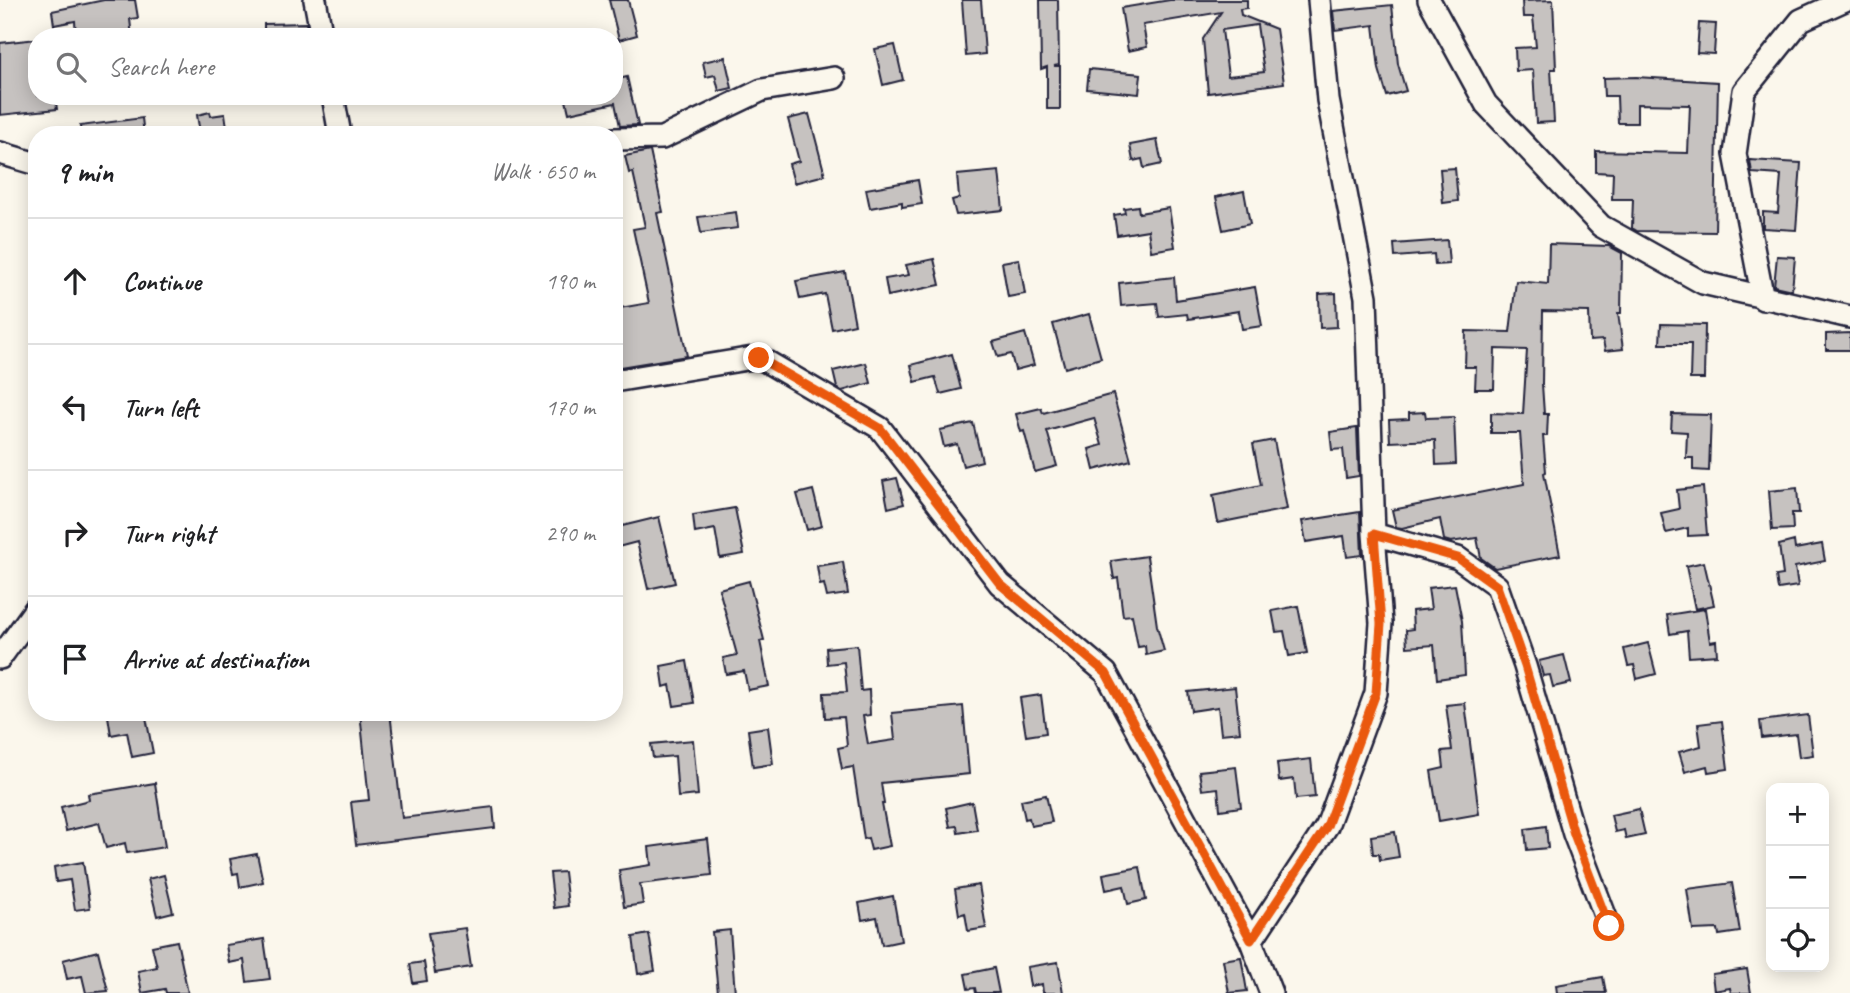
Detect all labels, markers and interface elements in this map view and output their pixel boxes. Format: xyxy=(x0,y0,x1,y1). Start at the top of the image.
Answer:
search box xyxy=(28,28,623,105)
icon: search xyxy=(52,48,90,86)
text: Search here xyxy=(108,50,214,83)
text: 9 min xyxy=(56,153,113,191)
text: Walk · 650 m xyxy=(491,157,595,186)
icon: ahead xyxy=(56,262,94,300)
text: Continue xyxy=(123,265,201,298)
text: 190 m xyxy=(546,267,595,296)
route end xyxy=(743,342,774,373)
icon: left xyxy=(56,388,94,426)
text: Turn left xyxy=(123,391,198,424)
text: 170 m xyxy=(546,393,595,422)
icon: right xyxy=(56,514,94,552)
text: Turn right xyxy=(123,517,214,550)
text: 290 m xyxy=(546,519,595,548)
icon: arrive xyxy=(56,640,94,678)
text: Arrive at destination xyxy=(123,643,309,676)
map controls xyxy=(1766,783,1829,972)
button: + xyxy=(1766,783,1829,846)
button: − xyxy=(1766,846,1829,909)
button: locate xyxy=(1766,909,1829,972)
route start xyxy=(1593,910,1624,941)

